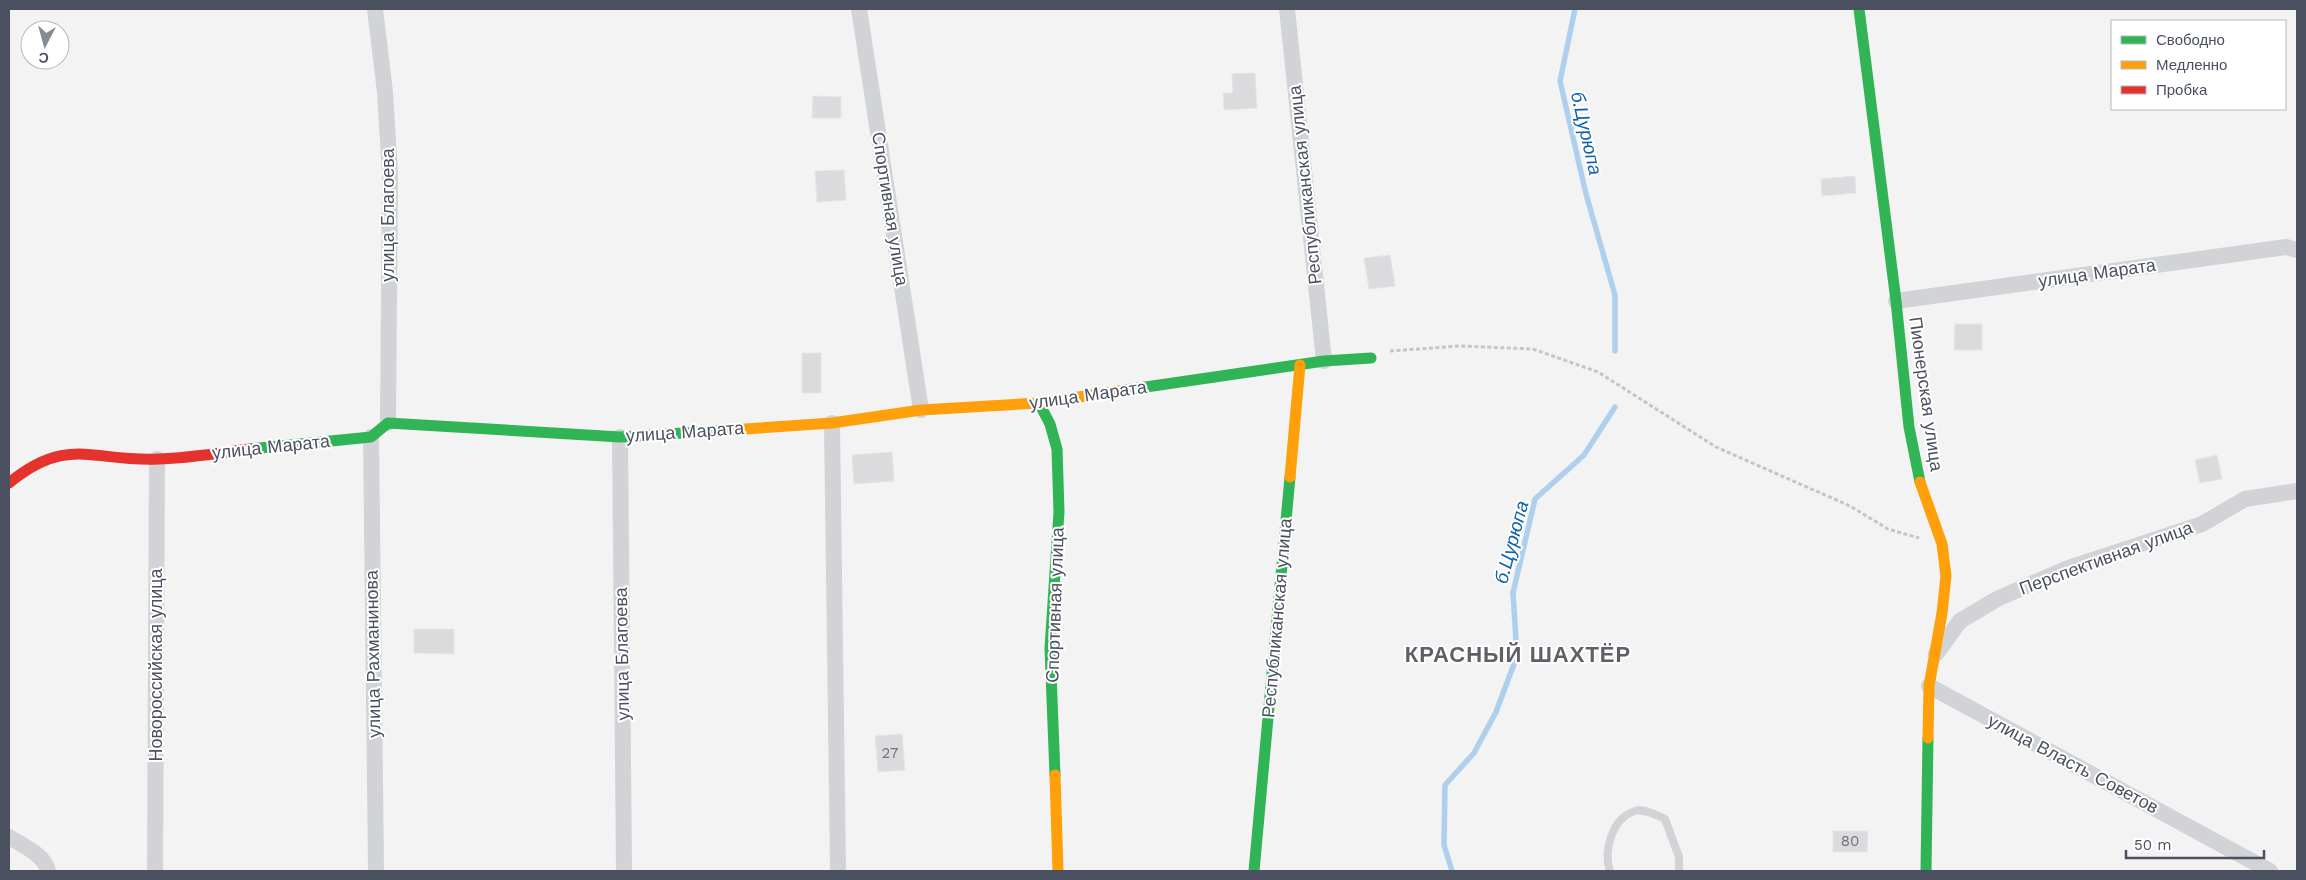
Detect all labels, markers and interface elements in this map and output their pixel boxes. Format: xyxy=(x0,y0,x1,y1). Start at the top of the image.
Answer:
north arrow xyxy=(20,20,70,70)
legend xyxy=(2111,20,2286,110)
text: Свободно xyxy=(2156,31,2225,49)
text: С xyxy=(38,49,50,66)
text: Медленно xyxy=(2156,56,2227,74)
text: Пробка xyxy=(2156,81,2208,99)
street label: Республиканская улица xyxy=(1283,83,1325,286)
water label: б.Цурюпа xyxy=(1566,89,1607,177)
street label: Спортивная улица xyxy=(868,130,913,288)
street label: улица Благоева xyxy=(377,147,398,282)
street label: улица Марата xyxy=(2037,254,2158,291)
street label: Пионерская улица xyxy=(1905,315,1948,473)
street label: улица Марата xyxy=(1028,376,1149,413)
street label: улица Марата xyxy=(625,417,746,446)
street label: улица Марата xyxy=(211,430,332,463)
water label: б.Цурюпа xyxy=(1489,498,1534,586)
street label: Республиканская улица xyxy=(1257,516,1296,719)
street label: Перспективная улица xyxy=(2016,516,2196,599)
street label: Спортивная улица xyxy=(1041,526,1068,683)
street label: Новороссийская улица xyxy=(145,567,166,762)
street label: улица Рахманинова xyxy=(361,569,384,738)
street label: улица Благоева xyxy=(610,586,633,721)
district label: КРАСНЫЙ ШАХТЁР xyxy=(1405,642,1631,667)
street label: улица Власть Советов xyxy=(1984,710,2162,818)
house number: 27 xyxy=(882,744,898,762)
scale bar xyxy=(2126,828,2264,860)
house number: 80 xyxy=(1841,832,1859,850)
text: 50 m xyxy=(2134,836,2171,854)

